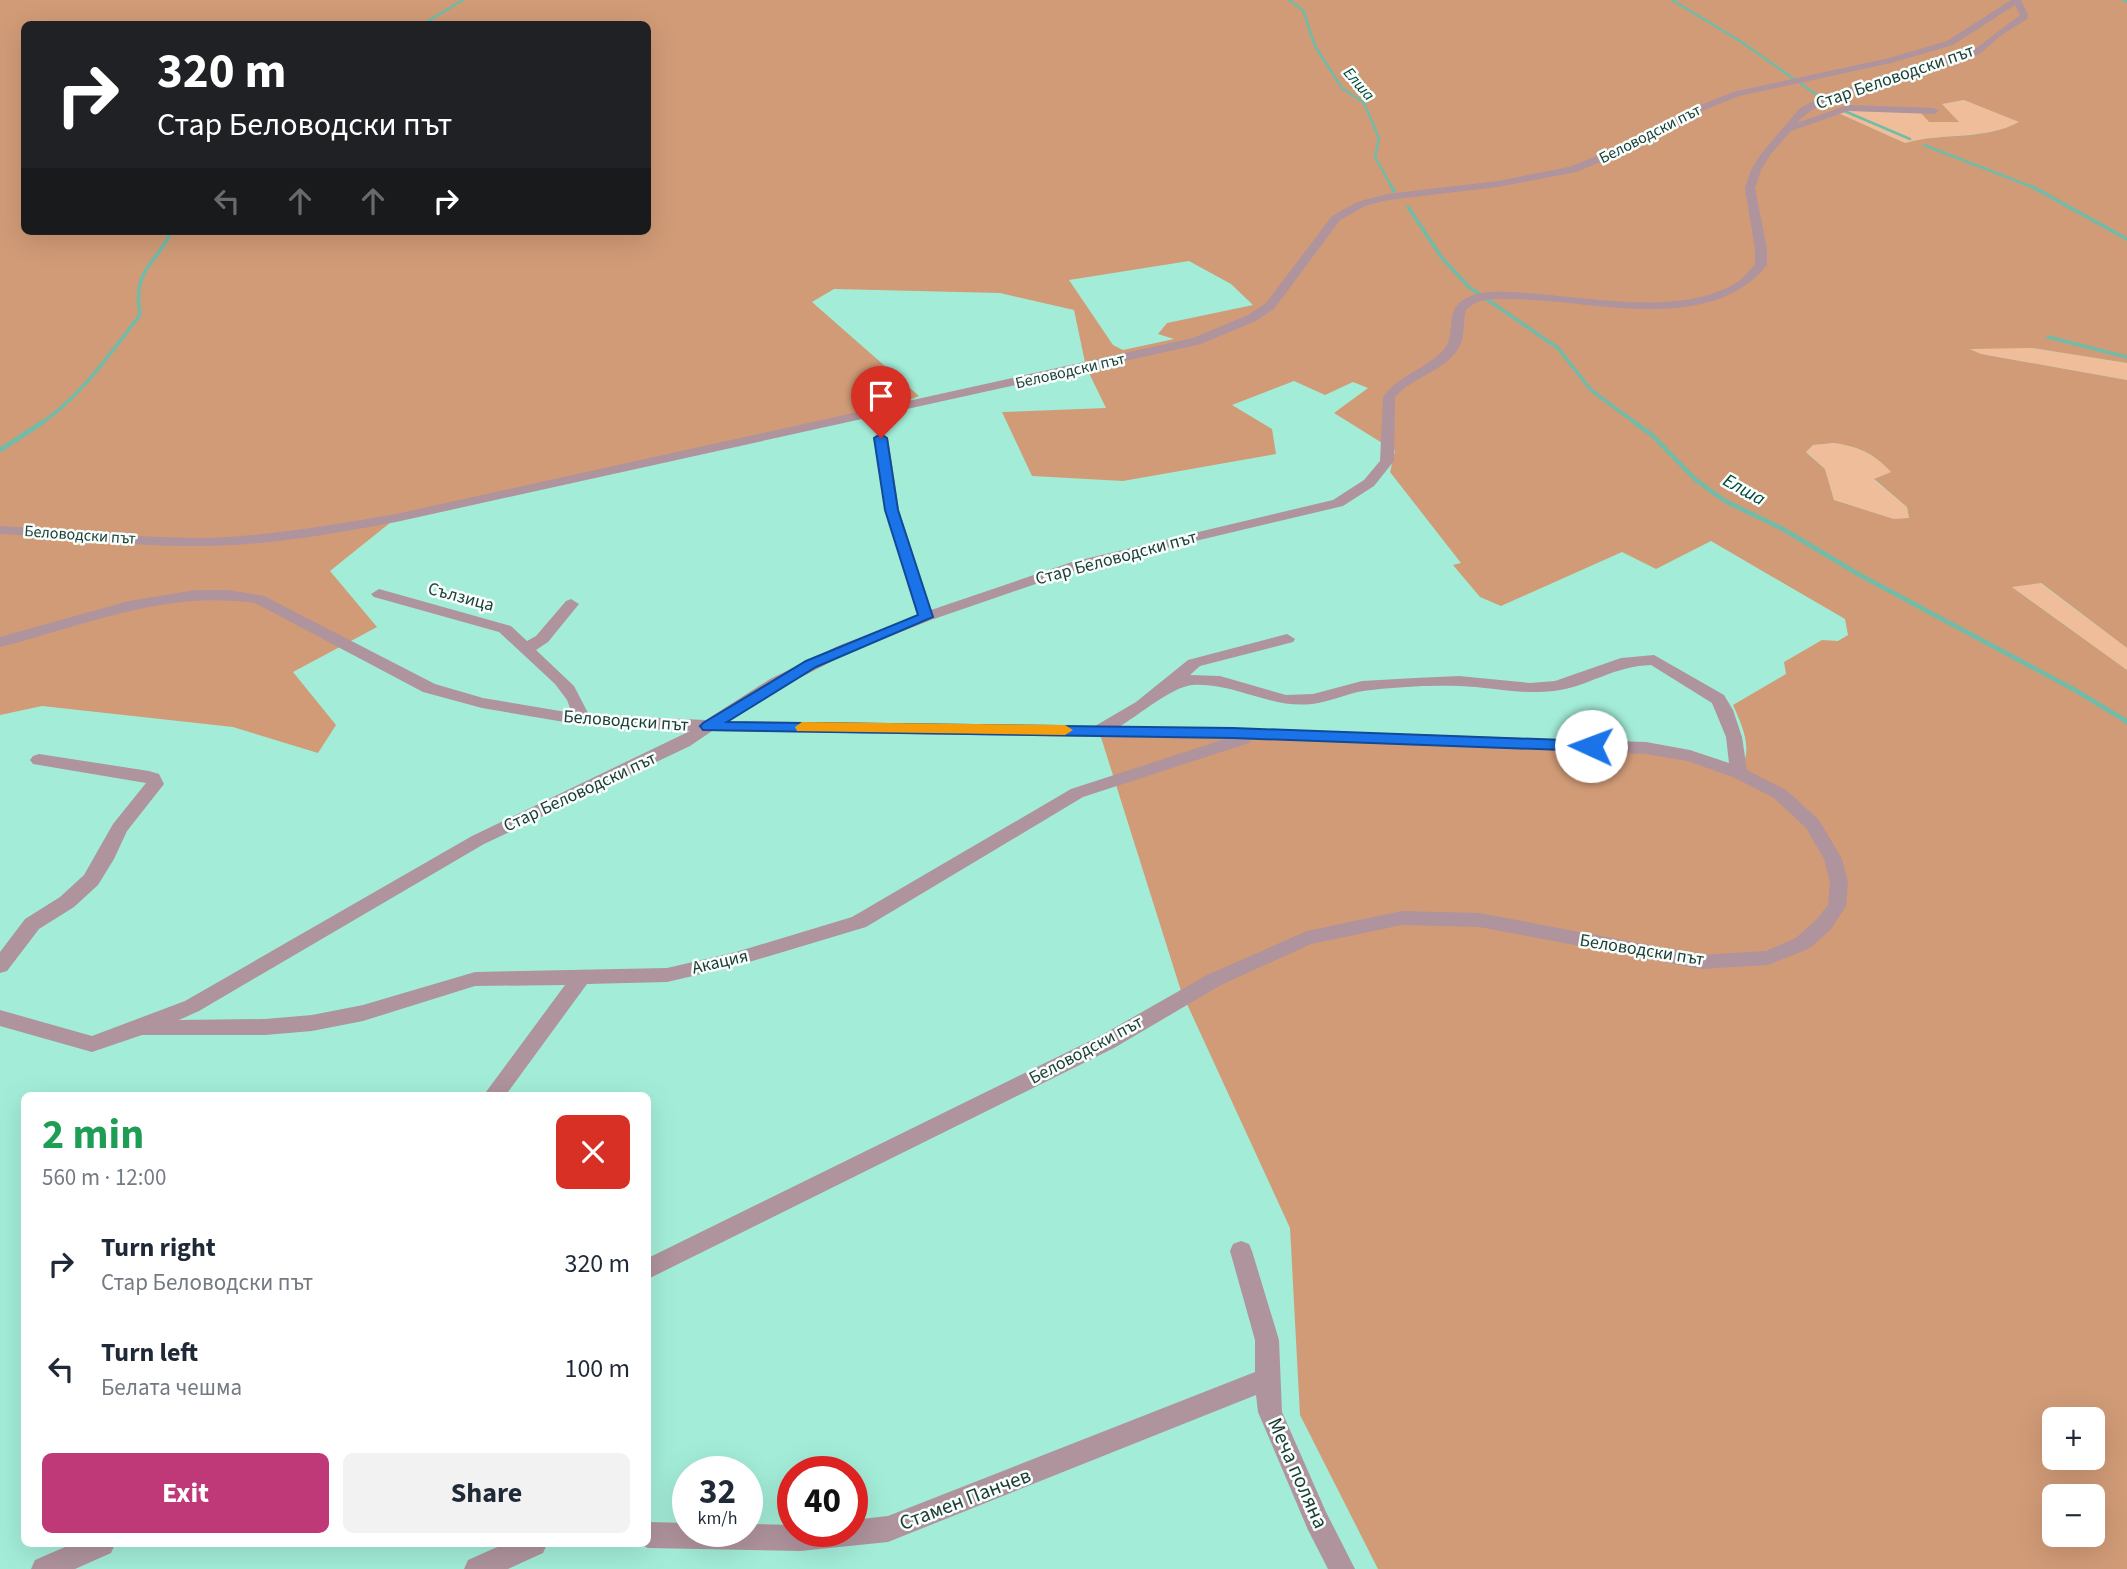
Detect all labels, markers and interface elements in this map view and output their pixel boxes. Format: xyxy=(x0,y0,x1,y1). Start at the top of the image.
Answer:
text: 320 m xyxy=(157,37,286,107)
street label: Стар Беловодски път xyxy=(1812,38,1978,116)
icon: right xyxy=(42,49,133,140)
water label: Елша xyxy=(1338,63,1380,106)
street label: Беловодски път xyxy=(1595,99,1705,169)
text: Стар Беловодски път xyxy=(157,102,452,148)
icon: left xyxy=(208,182,246,220)
icon: ahead xyxy=(281,182,319,220)
icon: ahead xyxy=(354,182,392,220)
icon: right xyxy=(427,182,465,220)
street label: Беловодски път xyxy=(1013,348,1127,394)
pin xyxy=(851,366,911,438)
icon: arrive xyxy=(862,377,900,415)
water label: Елша xyxy=(1718,467,1770,513)
street label: Беловодски път xyxy=(23,520,137,550)
street label: Стар Беловодски път xyxy=(1033,524,1199,592)
street label: Сълзица xyxy=(425,576,497,618)
street label: Беловодски път xyxy=(562,704,690,738)
position arrow xyxy=(1554,709,1628,783)
street label: Стар Беловодски път xyxy=(499,746,661,838)
street label: Беловодски път xyxy=(1578,928,1706,972)
street label: Акация xyxy=(689,943,751,981)
street label: Беловодски път xyxy=(1025,1009,1147,1091)
text: 2 min xyxy=(42,1105,144,1165)
button: close xyxy=(556,1115,630,1189)
text: 560 m · 12:00 xyxy=(42,1161,166,1194)
text: Turn right xyxy=(101,1229,216,1266)
icon: right xyxy=(42,1245,80,1283)
text: 320 m xyxy=(564,1245,630,1282)
text: Стар Беловодски път xyxy=(101,1266,313,1299)
text: Turn left xyxy=(101,1334,198,1371)
icon: left xyxy=(42,1350,80,1388)
text: 100 m xyxy=(564,1350,630,1387)
text: Белата чешма xyxy=(101,1371,242,1404)
map controls xyxy=(2042,1407,2105,1547)
button: + xyxy=(2042,1407,2105,1470)
street label: Меча поляна xyxy=(1260,1413,1336,1533)
button: Exit xyxy=(42,1453,329,1533)
button: Share xyxy=(343,1453,630,1533)
speed limit sign: 40 xyxy=(777,1456,868,1547)
street label: Стамен Панчев xyxy=(895,1460,1035,1538)
text: 32 xyxy=(699,1467,736,1517)
button: − xyxy=(2042,1484,2105,1547)
text: km/h xyxy=(698,1506,737,1531)

